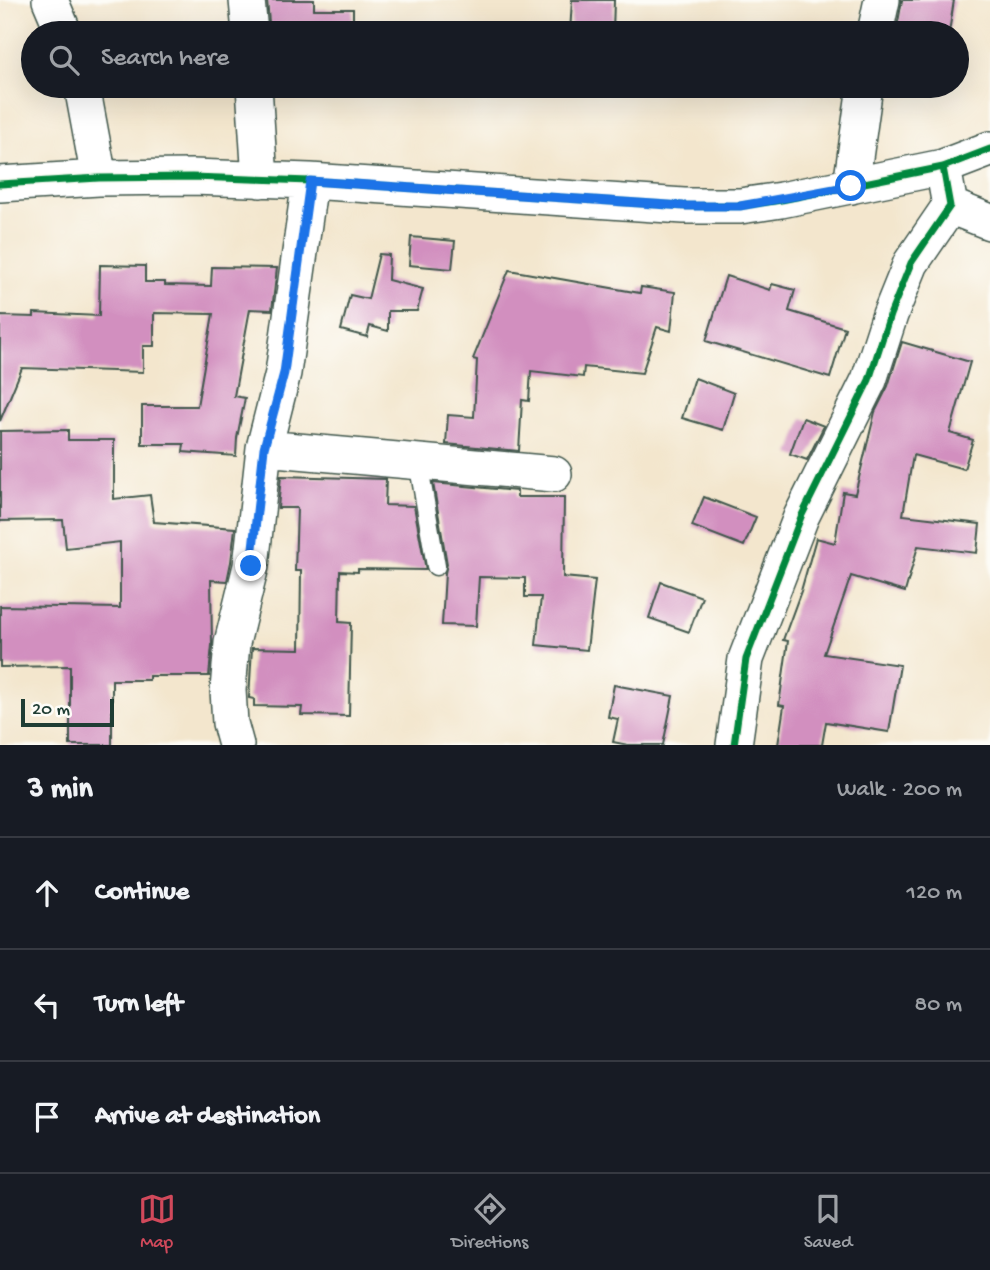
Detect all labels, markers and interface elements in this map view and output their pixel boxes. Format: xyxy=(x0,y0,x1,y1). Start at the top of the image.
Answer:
search box xyxy=(21,21,969,98)
icon: search xyxy=(45,41,83,79)
text: Search here xyxy=(101,44,229,75)
route start xyxy=(835,170,866,201)
route end xyxy=(235,550,266,581)
scale bar xyxy=(21,696,114,728)
text: 20 m xyxy=(32,699,70,722)
text: 3 min xyxy=(28,773,93,808)
text: Walk · 200 m xyxy=(837,777,962,804)
icon: ahead xyxy=(28,874,66,912)
text: Continue xyxy=(95,878,189,909)
text: 120 m xyxy=(907,880,962,907)
icon: left xyxy=(28,986,66,1024)
text: Turn left xyxy=(95,990,183,1021)
text: 80 m xyxy=(915,992,962,1019)
icon: arrive xyxy=(28,1098,66,1136)
text: Arrive at destination xyxy=(95,1102,320,1133)
tab: Map xyxy=(138,1190,176,1255)
tab: Directions xyxy=(451,1190,528,1255)
tab: Saved xyxy=(804,1190,852,1255)

